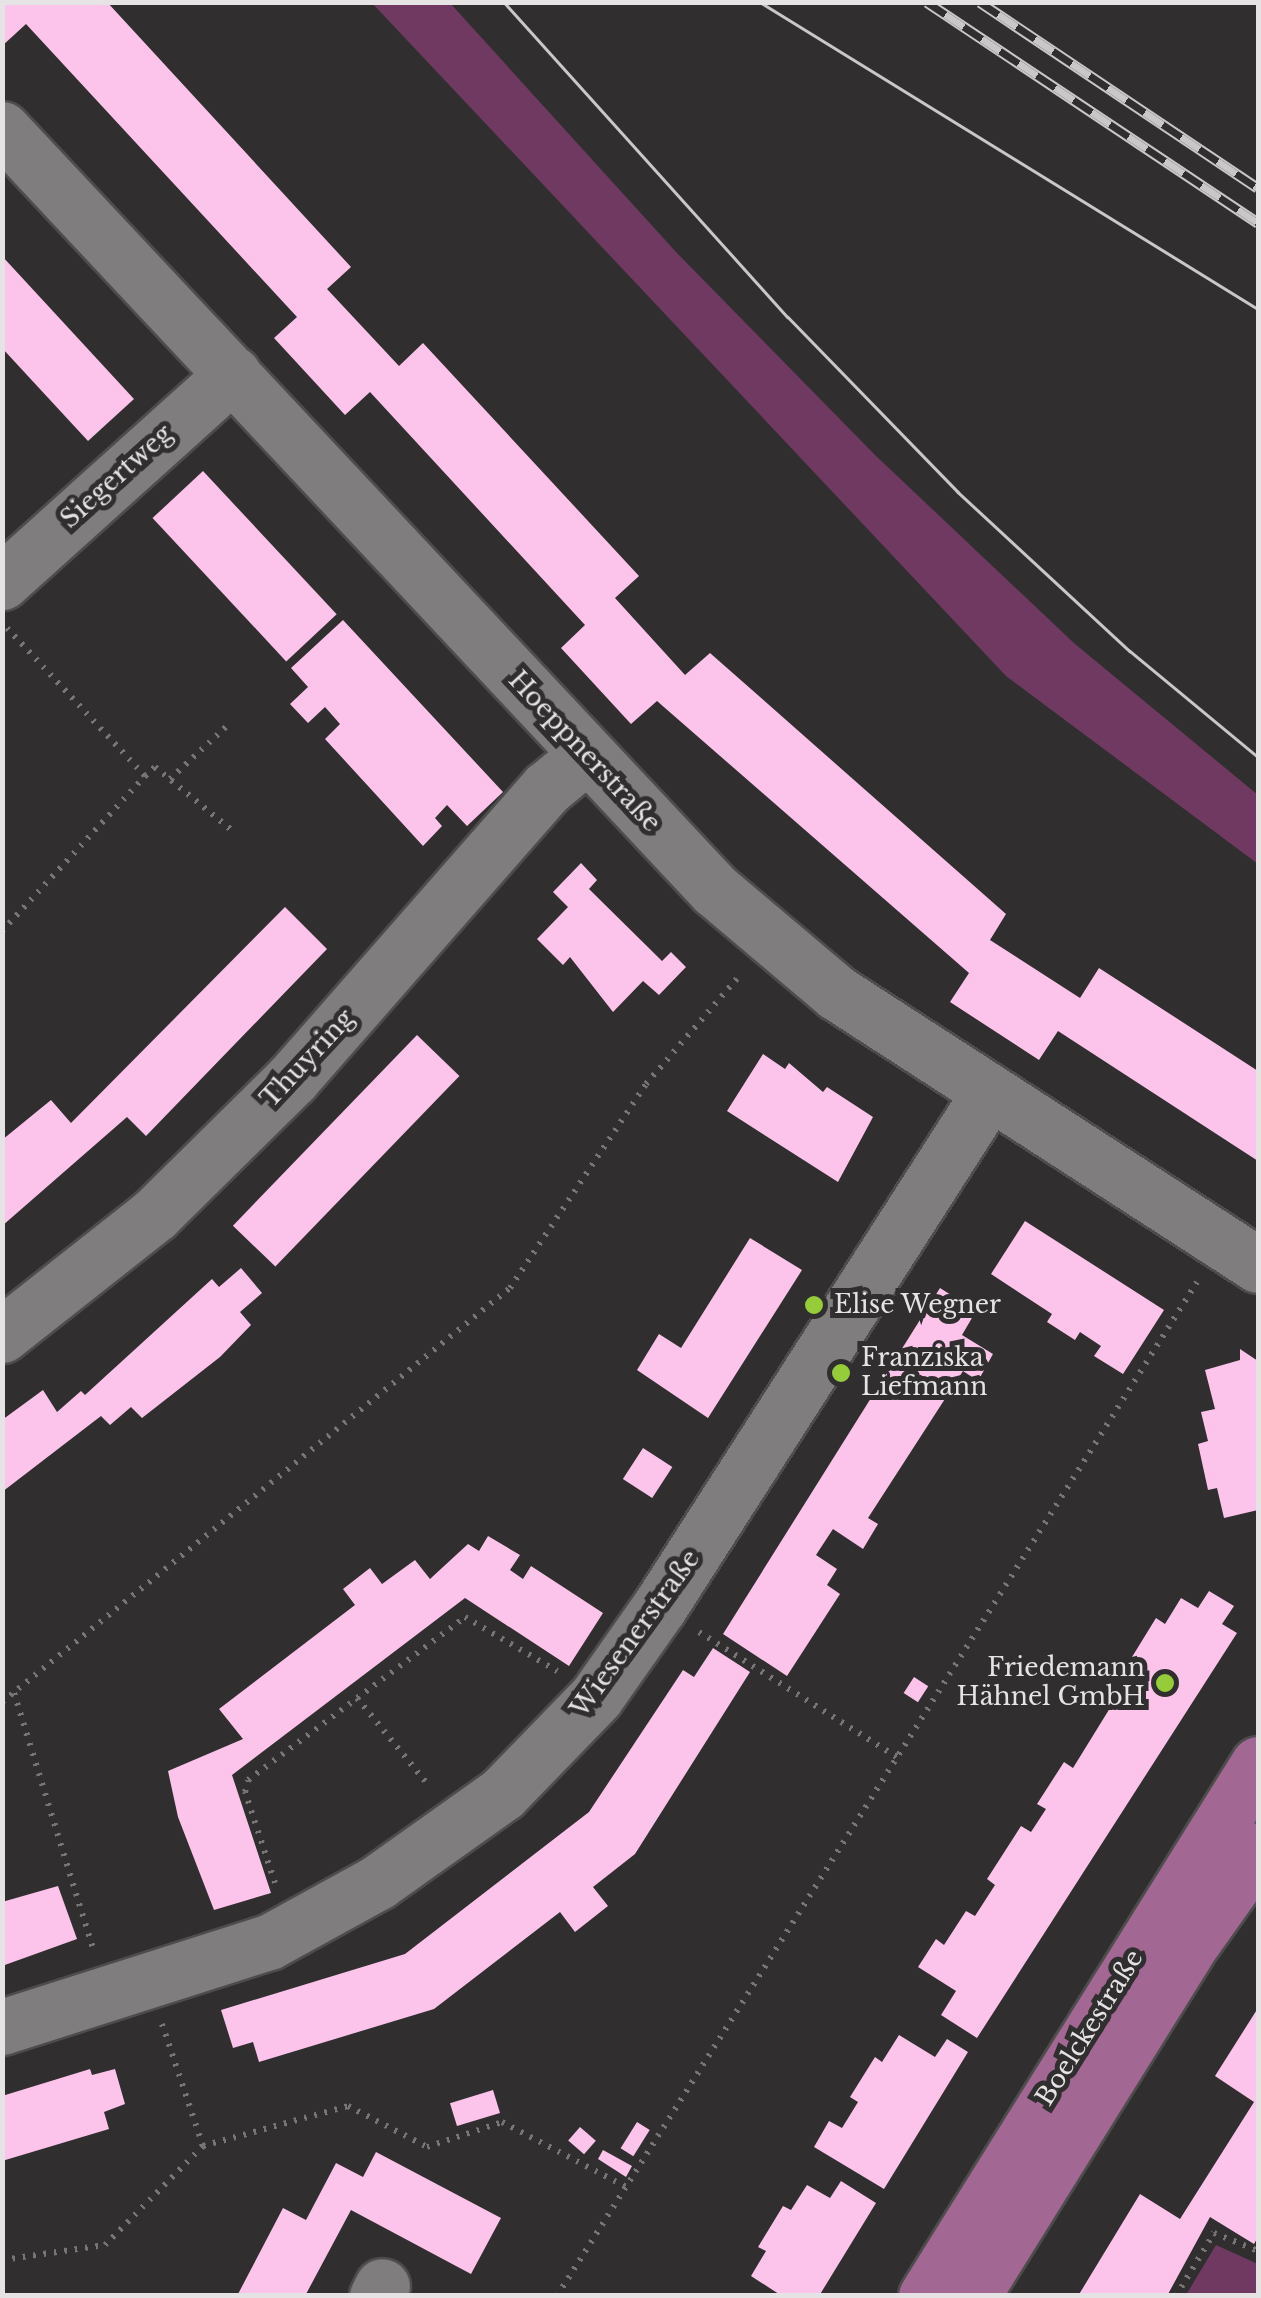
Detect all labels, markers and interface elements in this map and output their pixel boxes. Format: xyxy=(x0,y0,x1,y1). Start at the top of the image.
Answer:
street label: Siegertweg xyxy=(55,419,179,535)
street label: Hoeppnerstraße xyxy=(502,666,666,838)
street label: Thuyring xyxy=(255,1004,361,1114)
place label: Elise Wegner xyxy=(834,1290,1002,1320)
marker: Elise Wegner xyxy=(803,1294,825,1316)
place label: Franziska Liefmann xyxy=(861,1344,987,1403)
marker: Franziska Liefmann xyxy=(830,1362,852,1384)
street label: Wiesenerstraße xyxy=(565,1545,707,1723)
place label: Friedemann Hähnel GmbH xyxy=(957,1654,1145,1713)
marker: Friedemann Hähnel GmbH xyxy=(1154,1672,1176,1694)
street label: Boelckestraße xyxy=(1030,1945,1150,2111)

